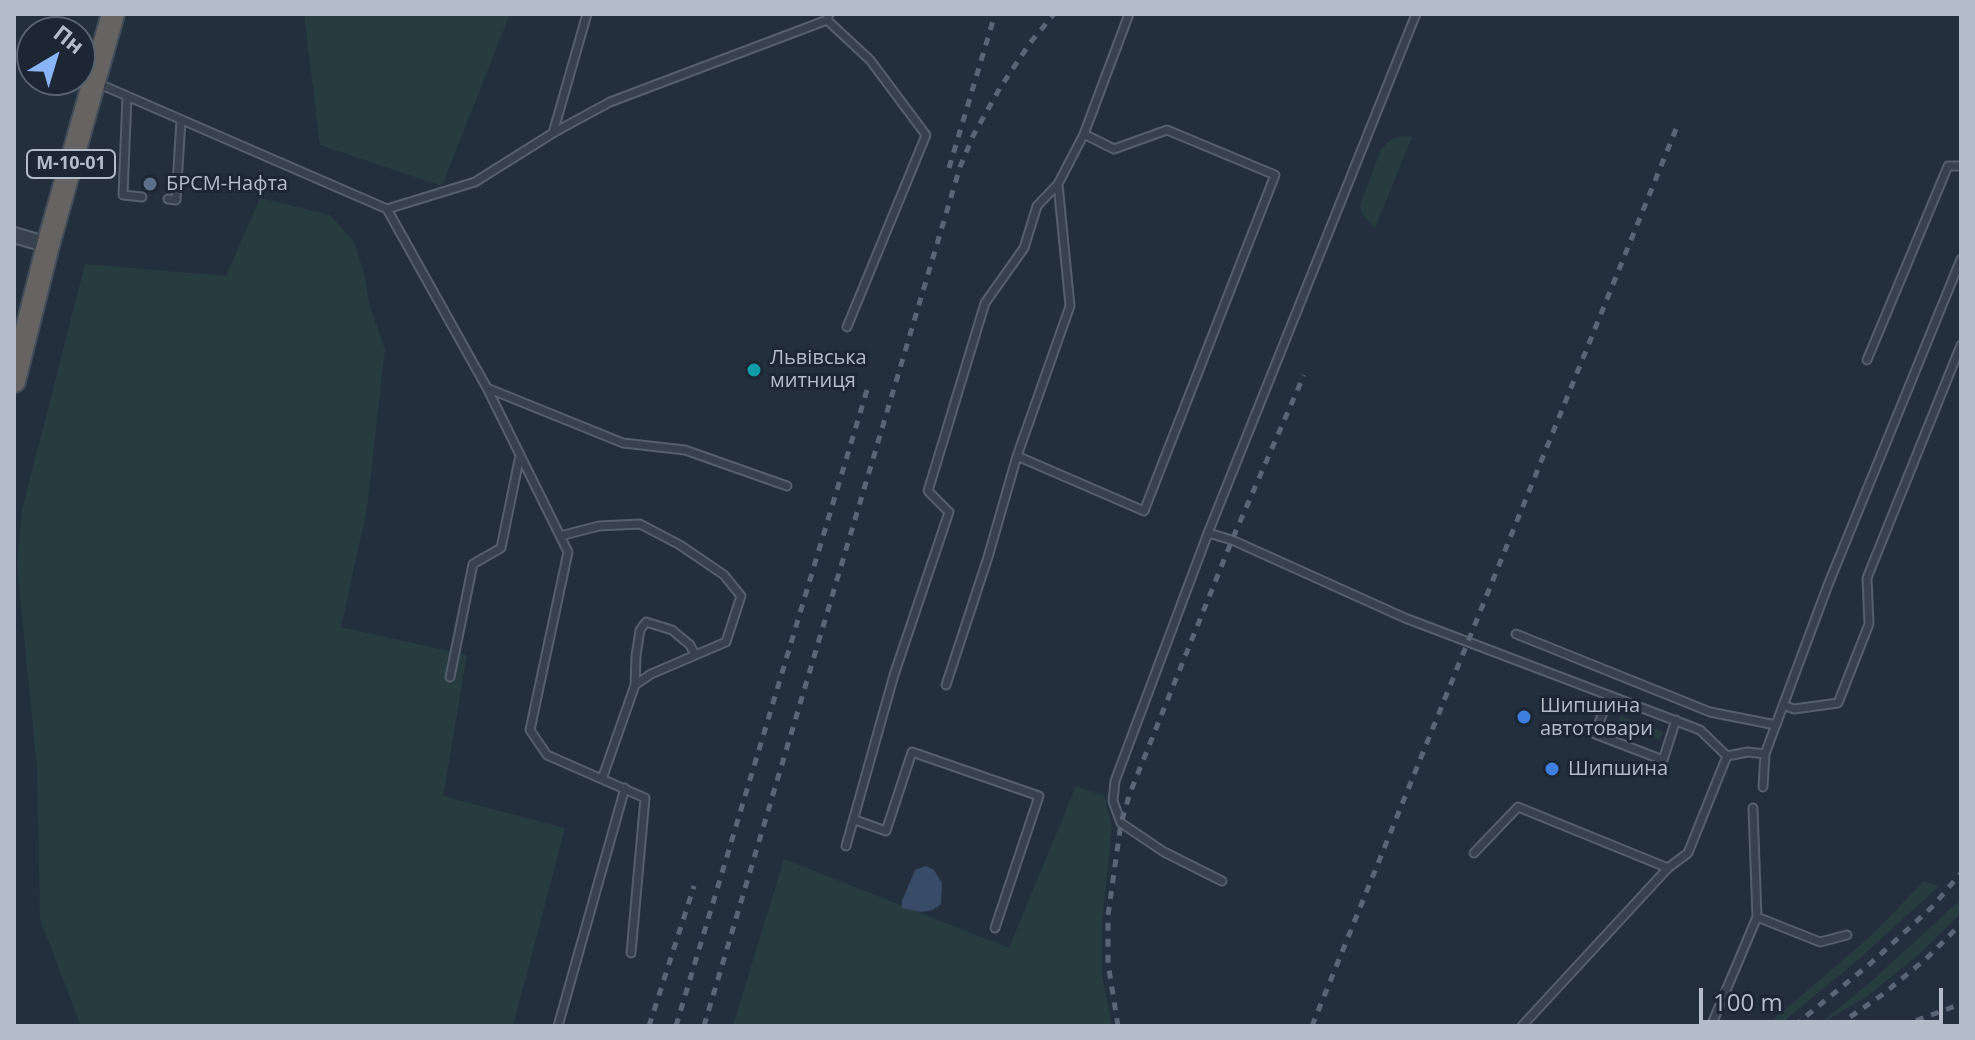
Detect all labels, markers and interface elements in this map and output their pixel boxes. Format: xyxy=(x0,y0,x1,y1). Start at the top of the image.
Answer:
north arrow xyxy=(16,16,96,96)
text: Пн xyxy=(48,17,91,60)
road number: М-10-01 xyxy=(27,150,115,178)
place label: БРСМ-Нафта xyxy=(166,172,288,196)
marker: БРСМ-Нафта xyxy=(141,175,159,193)
place label: Львівська митниця xyxy=(770,346,867,393)
marker: Львівська митниця xyxy=(745,361,763,379)
place label: Шипшина автотовари xyxy=(1540,694,1653,741)
marker: Шипшина автотовари xyxy=(1515,708,1533,726)
place label: Шипшина xyxy=(1568,757,1668,781)
marker: Шипшина xyxy=(1543,760,1561,778)
scale bar xyxy=(1703,972,1947,1022)
text: 100 m xyxy=(1713,985,1783,1018)

